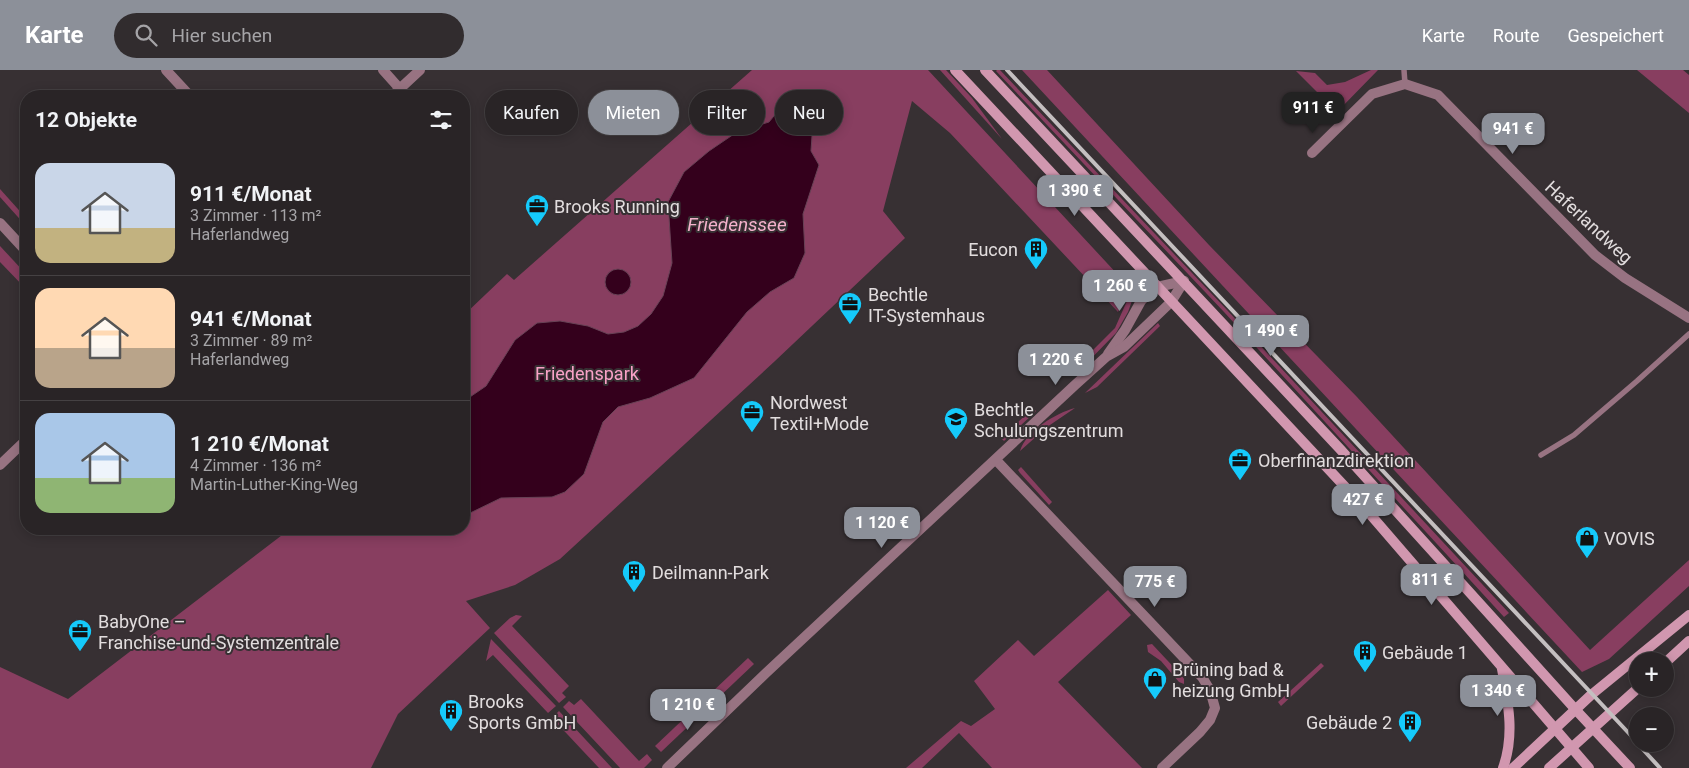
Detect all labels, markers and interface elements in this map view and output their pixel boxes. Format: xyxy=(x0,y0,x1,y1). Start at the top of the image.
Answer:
search box xyxy=(114,13,464,58)
text: Karte xyxy=(25,21,84,49)
icon: search xyxy=(132,21,160,49)
text: Hier suchen xyxy=(172,24,272,47)
text: Karte xyxy=(1422,25,1465,46)
text: Route xyxy=(1493,25,1540,46)
text: Gespeichert xyxy=(1568,25,1664,46)
chip: Kaufen xyxy=(485,90,578,135)
chip: Mieten xyxy=(588,90,679,135)
chip: Filter xyxy=(689,90,765,135)
chip: Neu xyxy=(775,90,843,135)
pin: 911 € xyxy=(1278,92,1348,134)
text: 911 € xyxy=(1293,98,1333,117)
icon: filters xyxy=(427,106,455,134)
text: 12 Objekte xyxy=(35,108,137,132)
pin: 941 € xyxy=(1478,112,1548,155)
text: 941 € xyxy=(1493,119,1533,138)
pin: 1 390 € xyxy=(1029,174,1121,217)
street label: Haferlandweg xyxy=(1541,176,1637,268)
text: 1 390 € xyxy=(1048,181,1102,200)
text: 911 €/Monat xyxy=(190,182,312,206)
icon: home xyxy=(75,183,135,243)
office icon: Brooks Running xyxy=(524,193,550,227)
place label: Brooks Running xyxy=(554,196,680,217)
text: 3 Zimmer · 113 m² xyxy=(190,206,321,225)
water label: Friedenssee xyxy=(687,213,787,236)
text: Haferlandweg xyxy=(190,225,289,244)
building icon: Eucon xyxy=(1023,236,1049,270)
place label: Eucon xyxy=(968,239,1018,260)
pin: 1 260 € xyxy=(1074,270,1166,312)
text: 1 260 € xyxy=(1093,276,1147,295)
place label: Bechtle IT-Systemhaus xyxy=(868,284,985,326)
office icon: Bechtle IT-Systemhaus xyxy=(837,291,863,325)
text: 941 €/Monat xyxy=(190,307,312,331)
icon: home xyxy=(75,308,135,368)
pin: 1 490 € xyxy=(1225,314,1317,357)
text: 1 490 € xyxy=(1244,321,1298,340)
text: 3 Zimmer · 89 m² xyxy=(190,331,312,350)
pin: 1 220 € xyxy=(1010,344,1102,386)
text: Haferlandweg xyxy=(190,350,289,369)
text: 1 220 € xyxy=(1029,350,1083,369)
park label: Friedenspark xyxy=(535,363,640,384)
place label: Nordwest Textil+Mode xyxy=(770,392,869,434)
office icon: Nordwest Textil+Mode xyxy=(739,399,765,433)
place label: Bechtle Schulungszentrum xyxy=(974,399,1124,441)
school or university icon: Bechtle Schulungszentrum xyxy=(943,406,969,440)
text: 1 210 €/Monat xyxy=(190,432,329,456)
icon: home xyxy=(75,433,135,493)
office icon: Oberfinanzdirektion xyxy=(1227,447,1253,481)
place label: Oberfinanzdirektion xyxy=(1258,450,1414,471)
text: 4 Zimmer · 136 m² xyxy=(190,456,321,475)
text: Martin-Luther-King-Weg xyxy=(190,475,358,494)
pin: 427 € xyxy=(1328,484,1398,526)
text: 427 € xyxy=(1343,490,1383,509)
pin: 1 120 € xyxy=(836,506,928,549)
text: 1 120 € xyxy=(855,513,909,532)
shop icon: VOVIS xyxy=(1574,525,1600,559)
place label: VOVIS xyxy=(1604,528,1655,549)
building icon: Deilmann-Park xyxy=(621,559,647,593)
place label: Deilmann-Park xyxy=(652,562,770,583)
pin: 811 € xyxy=(1397,564,1467,606)
pin: 775 € xyxy=(1120,566,1190,608)
text: 811 € xyxy=(1412,570,1452,589)
text: 775 € xyxy=(1135,572,1175,591)
place label: BabyOne – Franchise-und-Systemzentrale xyxy=(98,611,339,653)
office icon: BabyOne – Franchise-und-Systemzentrale xyxy=(67,618,93,652)
building icon: Gebäude 1 xyxy=(1352,639,1378,673)
place label: Gebäude 1 xyxy=(1382,642,1468,663)
map controls xyxy=(1629,652,1674,752)
button: + xyxy=(1629,652,1674,697)
place label: Brüning bad & heizung GmbH xyxy=(1172,659,1290,701)
shop icon: Brüning bad & heizung GmbH xyxy=(1142,666,1168,700)
pin: 1 340 € xyxy=(1452,674,1544,717)
text: 1 340 € xyxy=(1471,681,1525,700)
pin: 1 210 € xyxy=(642,688,734,731)
place label: Brooks Sports GmbH xyxy=(468,691,576,733)
text: 1 210 € xyxy=(661,695,715,714)
building icon: Brooks Sports GmbH xyxy=(438,698,464,732)
button: − xyxy=(1629,707,1674,752)
building icon: Gebäude 2 xyxy=(1397,709,1423,743)
place label: Gebäude 2 xyxy=(1306,712,1392,733)

